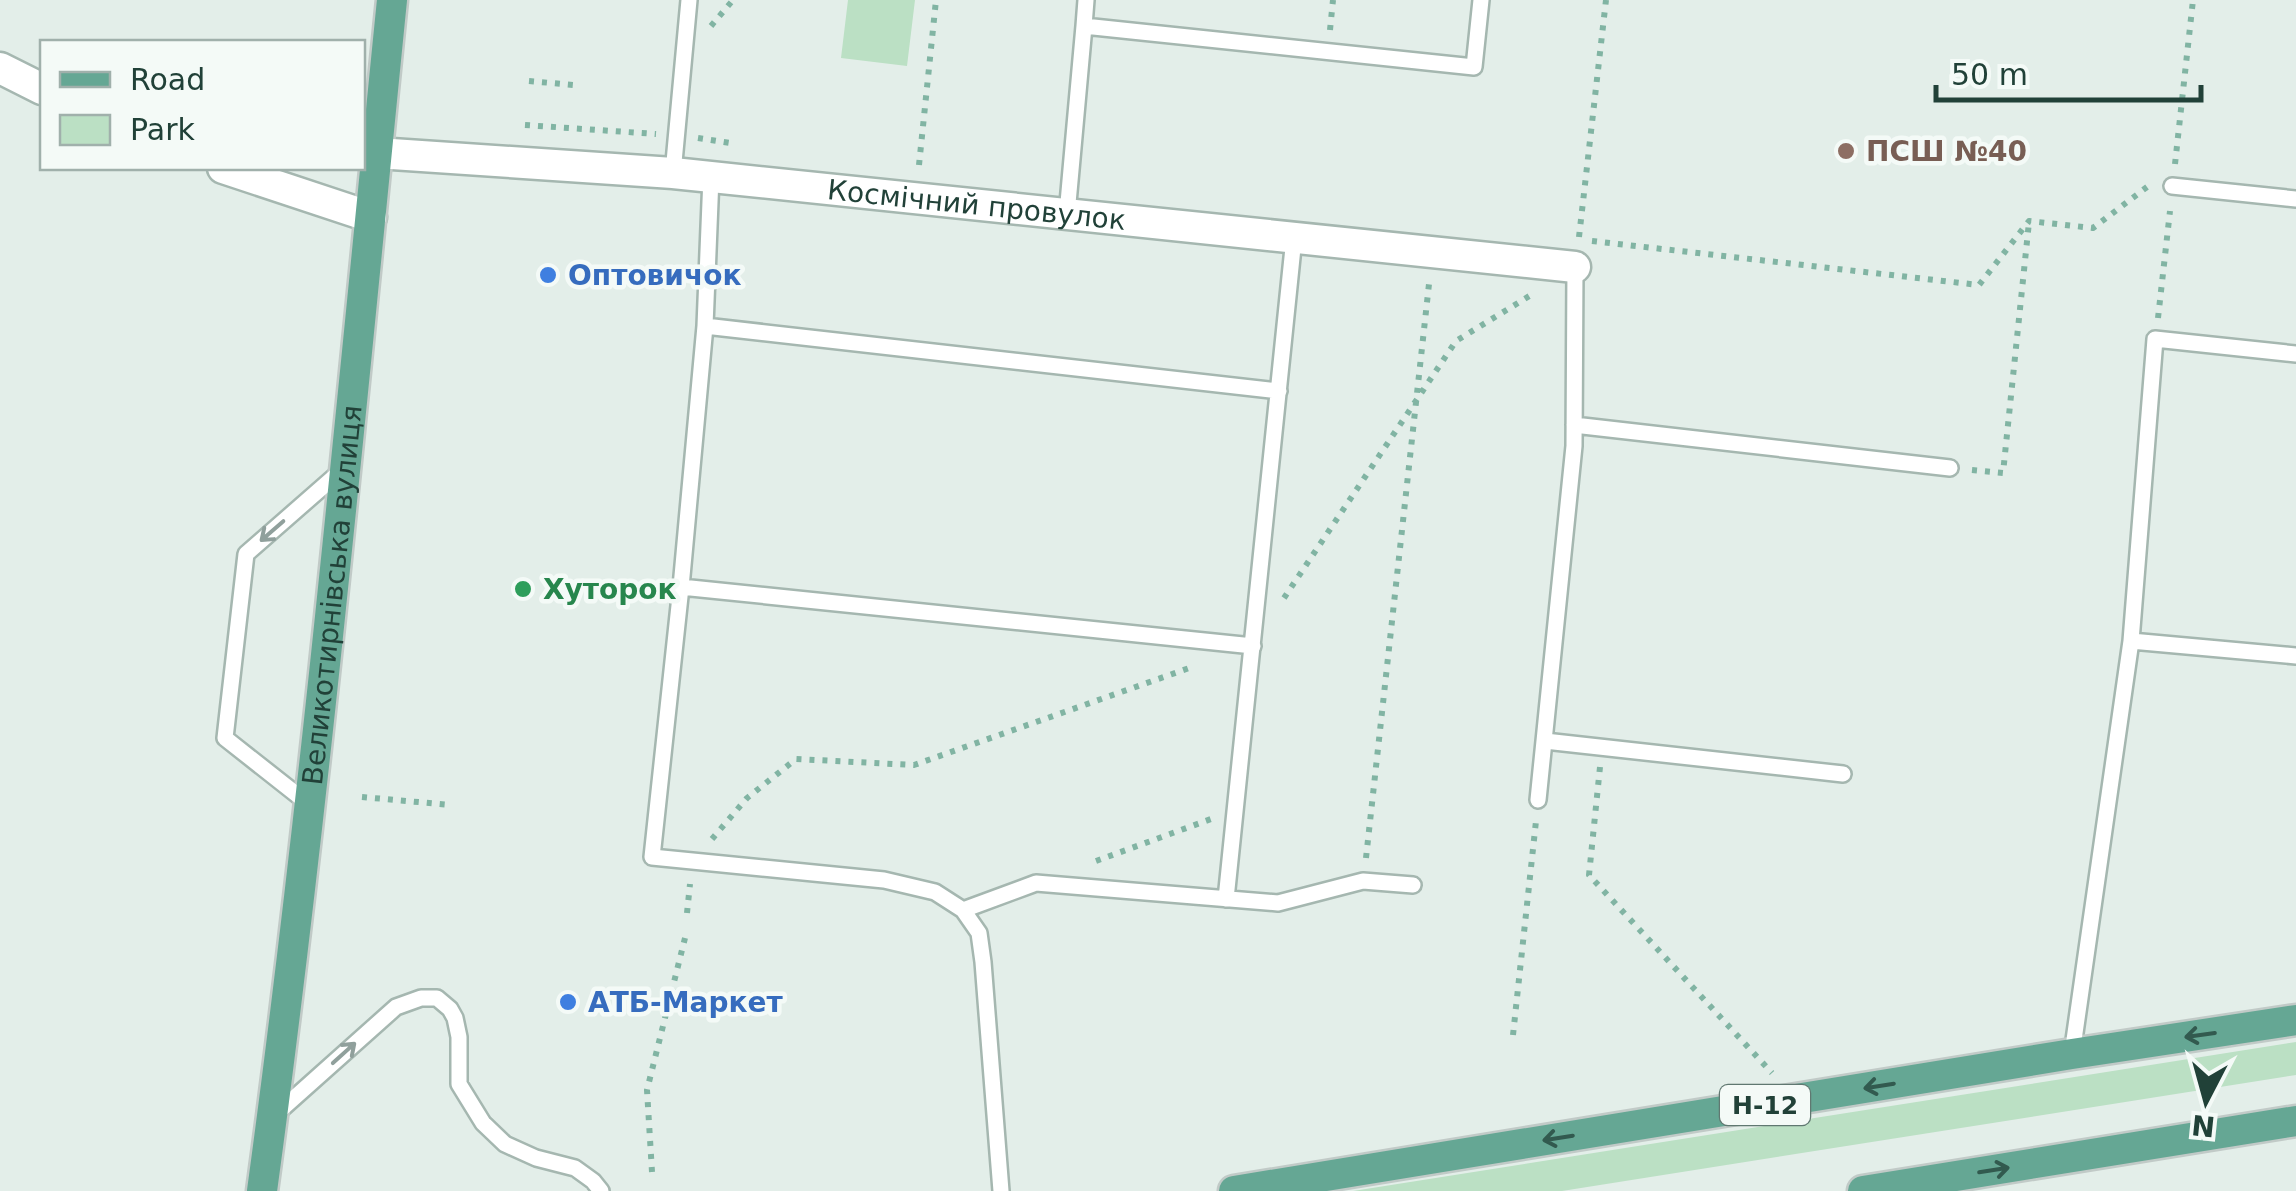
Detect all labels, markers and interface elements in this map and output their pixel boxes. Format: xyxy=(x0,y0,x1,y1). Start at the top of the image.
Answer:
legend xyxy=(40,40,365,170)
scale bar xyxy=(1936,40,2201,102)
text: 50 m xyxy=(1951,57,2028,92)
text: Road xyxy=(130,62,205,97)
text: Park xyxy=(130,112,195,147)
place label: ПСШ №40 xyxy=(1866,135,2027,168)
marker: ПСШ №40 xyxy=(1835,140,1857,162)
street label: Космічний провулок xyxy=(826,173,1127,237)
place label: Оптовичок xyxy=(568,259,741,292)
marker: Оптовичок xyxy=(537,264,559,286)
street label: Великотирнівська вулиця xyxy=(295,404,368,787)
one-way arrow xyxy=(260,520,285,543)
place label: Хуторок xyxy=(543,573,677,606)
marker: Хуторок xyxy=(512,578,534,600)
place label: АТБ-Маркет xyxy=(588,986,784,1019)
marker: АТБ-Маркет xyxy=(557,991,579,1013)
one-way arrow xyxy=(2184,1026,2216,1044)
one-way arrow xyxy=(331,1042,357,1065)
north arrow xyxy=(2156,1051,2256,1151)
one-way arrow xyxy=(1863,1077,1895,1095)
road number: Н-12 xyxy=(1720,1085,1810,1125)
text: N xyxy=(2190,1108,2217,1143)
one-way arrow xyxy=(1542,1130,1575,1148)
one-way arrow xyxy=(1977,1160,2010,1179)

